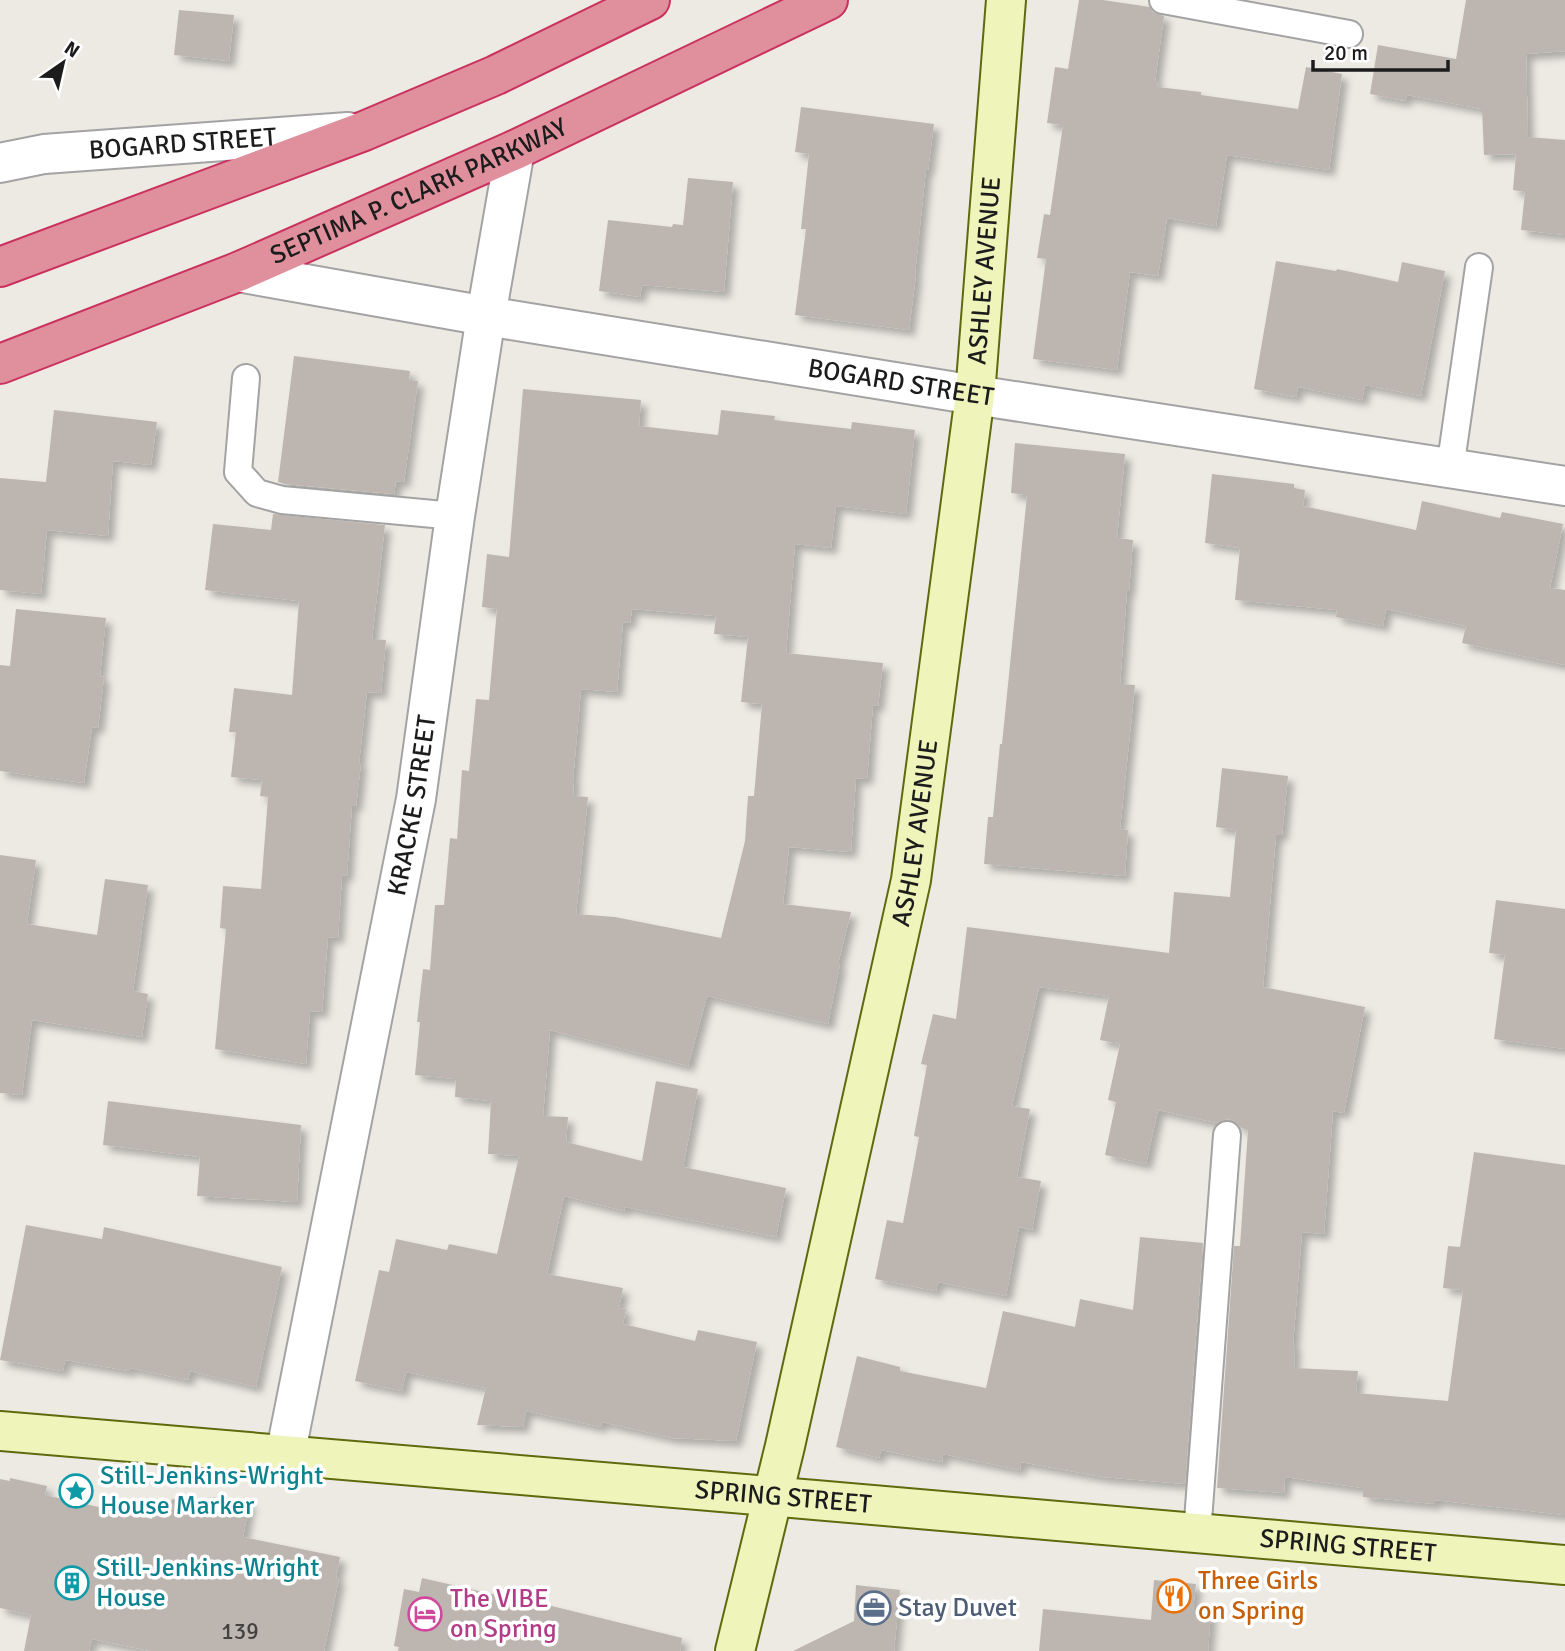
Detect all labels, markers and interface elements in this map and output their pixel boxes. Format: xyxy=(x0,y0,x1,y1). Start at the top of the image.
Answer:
north arrow xyxy=(28,28,98,98)
scale bar xyxy=(1313,28,1448,72)
text: N xyxy=(60,36,84,63)
text: 20 m xyxy=(1324,40,1368,66)
street label: SEPTIMA P. CLARK PARKWAY xyxy=(265,111,573,272)
street label: BOGARD STREET xyxy=(88,121,278,167)
street label: ASHLEY AVENUE xyxy=(961,175,1008,366)
street label: BOGARD STREET xyxy=(805,352,996,414)
street label: KRACKE STREET xyxy=(381,713,443,899)
street label: ASHLEY AVENUE xyxy=(885,738,945,930)
place label: Still-Jenkins-Wright House Marker xyxy=(100,1460,323,1522)
place icon: Still-Jenkins-Wright House Marker xyxy=(57,1472,95,1510)
street label: SPRING STREET xyxy=(694,1474,873,1521)
street label: SPRING STREET xyxy=(1259,1523,1438,1570)
place label: Still-Jenkins-Wright House xyxy=(96,1552,319,1614)
building icon: Still-Jenkins-Wright House xyxy=(53,1564,91,1602)
place label: Three Girls on Spring xyxy=(1198,1565,1318,1627)
restaurant icon: Three Girls on Spring xyxy=(1155,1577,1193,1615)
place label: The VIBE on Spring xyxy=(450,1583,557,1645)
office icon: Stay Duvet xyxy=(855,1589,893,1627)
place label: Stay Duvet xyxy=(898,1592,1017,1624)
hotel icon: The VIBE on Spring xyxy=(406,1595,444,1633)
house number: 139 xyxy=(221,1617,259,1646)

